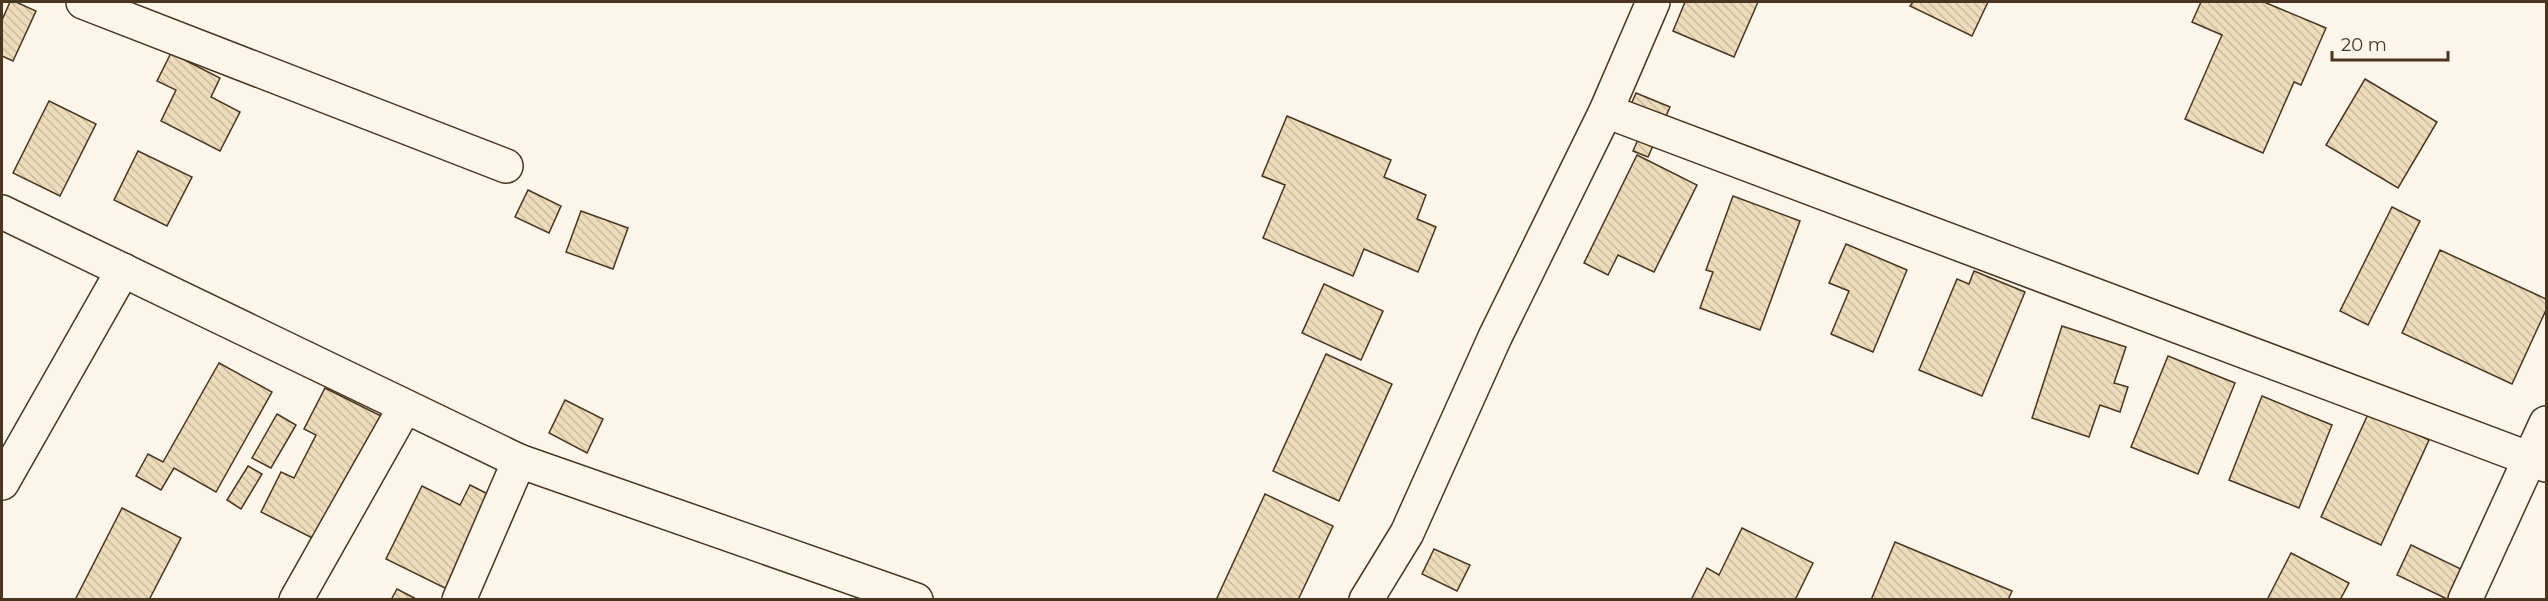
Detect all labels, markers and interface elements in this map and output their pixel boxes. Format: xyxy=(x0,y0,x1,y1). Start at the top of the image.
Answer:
scale bar xyxy=(2332,24,2448,62)
text: 20 m xyxy=(2341,34,2387,56)

